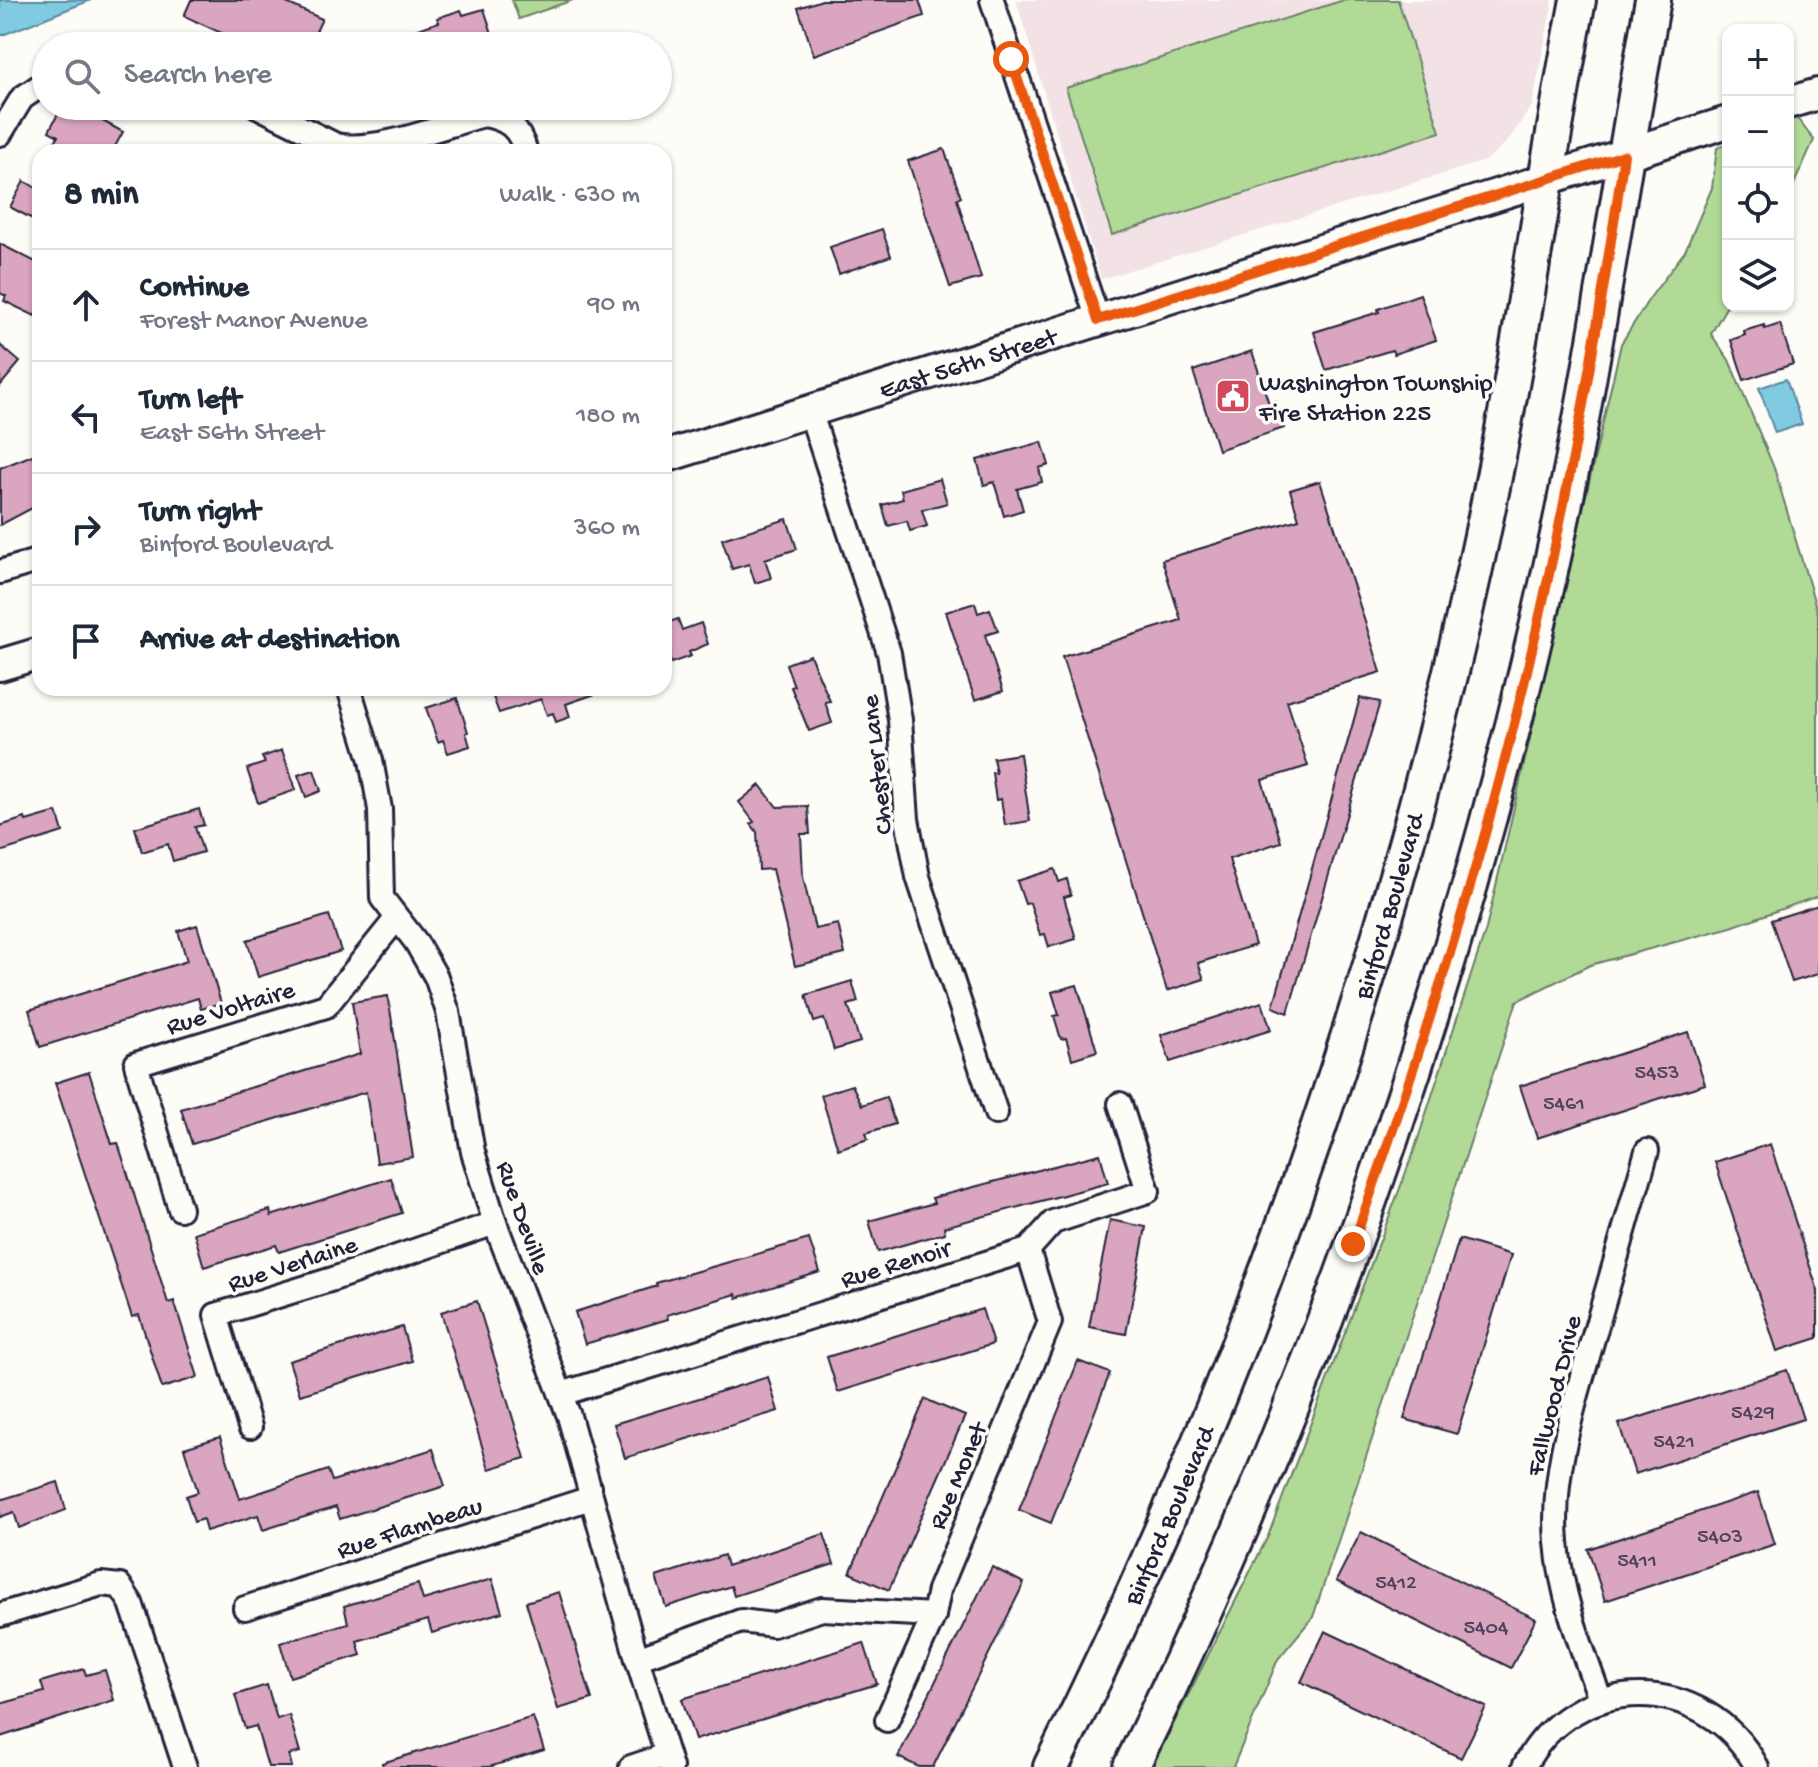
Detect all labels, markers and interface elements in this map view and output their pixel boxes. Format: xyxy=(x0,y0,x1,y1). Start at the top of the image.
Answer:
map controls xyxy=(1722,24,1794,312)
button: + xyxy=(1722,24,1794,96)
search box xyxy=(32,32,672,120)
route start xyxy=(993,41,1029,77)
icon: search xyxy=(60,54,104,98)
text: Search here xyxy=(124,59,272,94)
button: − xyxy=(1722,96,1794,168)
button: locate xyxy=(1722,168,1794,240)
text: 8 min xyxy=(64,176,138,216)
text: Walk · 630 m xyxy=(500,181,640,212)
button: layers xyxy=(1722,240,1794,312)
text: Continue xyxy=(140,272,249,307)
icon: ahead xyxy=(64,283,108,327)
text: 90 m xyxy=(588,290,640,321)
text: Forest Manor Avenue xyxy=(140,307,368,338)
street label: East 56th Street xyxy=(876,323,1063,408)
place label: Washington Township Fire Station 225 xyxy=(1258,370,1493,431)
public building icon: Washington Township Fire Station 225 xyxy=(1214,377,1252,415)
text: Turn left xyxy=(140,384,241,419)
icon: left xyxy=(64,395,108,439)
text: 180 m xyxy=(576,402,640,433)
text: East 56th Street xyxy=(140,419,324,450)
text: Turn right xyxy=(140,496,260,531)
icon: right xyxy=(64,507,108,551)
text: 360 m xyxy=(574,514,640,545)
text: Binford Boulevard xyxy=(140,531,332,562)
icon: arrive xyxy=(64,619,108,663)
text: Arrive at destination xyxy=(140,624,400,659)
street label: Chester Lane xyxy=(857,693,902,836)
street label: Binford Boulevard xyxy=(1350,809,1434,1005)
street label: Rue Voltaire xyxy=(163,976,300,1044)
house number: 5453 xyxy=(1635,1061,1679,1087)
house number: 5461 xyxy=(1543,1092,1585,1118)
street label: Rue Deville xyxy=(487,1158,555,1280)
route end xyxy=(1335,1226,1371,1262)
street label: Rue Verlaine xyxy=(225,1231,362,1302)
street label: Rue Renoir xyxy=(838,1234,958,1298)
street label: Fallwood Drive xyxy=(1521,1312,1591,1481)
house number: 5429 xyxy=(1731,1401,1775,1427)
street label: Rue Monet xyxy=(924,1416,997,1535)
street label: Binford Boulevard xyxy=(1119,1421,1225,1612)
house number: 5421 xyxy=(1653,1430,1695,1456)
street label: Rue Flambeau xyxy=(334,1492,487,1568)
house number: 5403 xyxy=(1697,1525,1743,1551)
house number: 5411 xyxy=(1617,1549,1657,1575)
house number: 5412 xyxy=(1375,1571,1417,1597)
house number: 5404 xyxy=(1464,1616,1509,1642)

